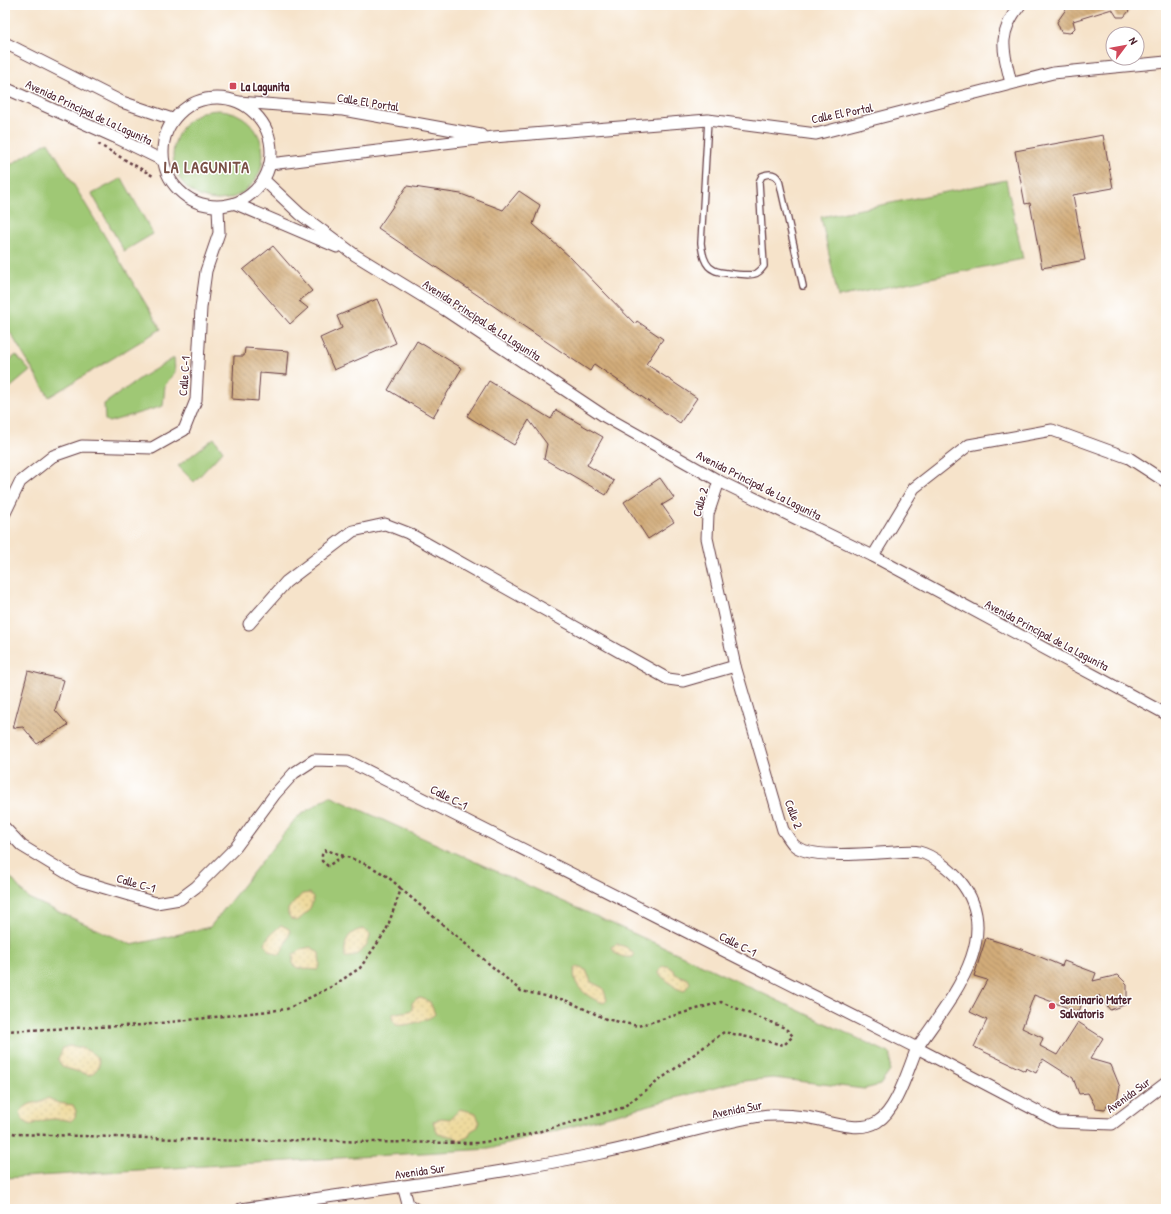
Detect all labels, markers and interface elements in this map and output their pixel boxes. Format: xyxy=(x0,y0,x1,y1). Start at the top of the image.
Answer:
north arrow xyxy=(1105,26,1145,66)
text: N xyxy=(1126,35,1141,47)
street label: Avenida Principal de La Lagunita xyxy=(23,75,155,149)
place label: La Lagunita xyxy=(241,78,289,96)
marker: La Lagunita xyxy=(228,81,238,91)
street label: Calle El Portal xyxy=(336,89,401,115)
street label: Calle El Portal xyxy=(810,99,875,127)
district label: LA LAGUNITA xyxy=(164,156,250,178)
street label: Avenida Principal de La Lagunita xyxy=(420,275,545,365)
street label: Calle C-1 xyxy=(174,356,194,396)
street label: Avenida Principal de La Lagunita xyxy=(694,446,824,524)
street label: Calle 2 xyxy=(688,485,712,519)
street label: Avenida Principal de La Lagunita xyxy=(982,595,1112,675)
street label: Calle C-1 xyxy=(427,780,471,814)
street label: Calle 2 xyxy=(781,797,807,831)
street label: Calle C-1 xyxy=(115,869,157,897)
street label: Calle C-1 xyxy=(716,927,760,961)
place label: Seminario Mater Salvatoris xyxy=(1060,991,1132,1022)
marker: Seminario Mater Salvatoris xyxy=(1047,1001,1057,1011)
street label: Avenida Sur xyxy=(1103,1073,1154,1117)
street label: Avenida Sur xyxy=(711,1096,764,1122)
street label: Avenida Sur xyxy=(394,1159,447,1183)

